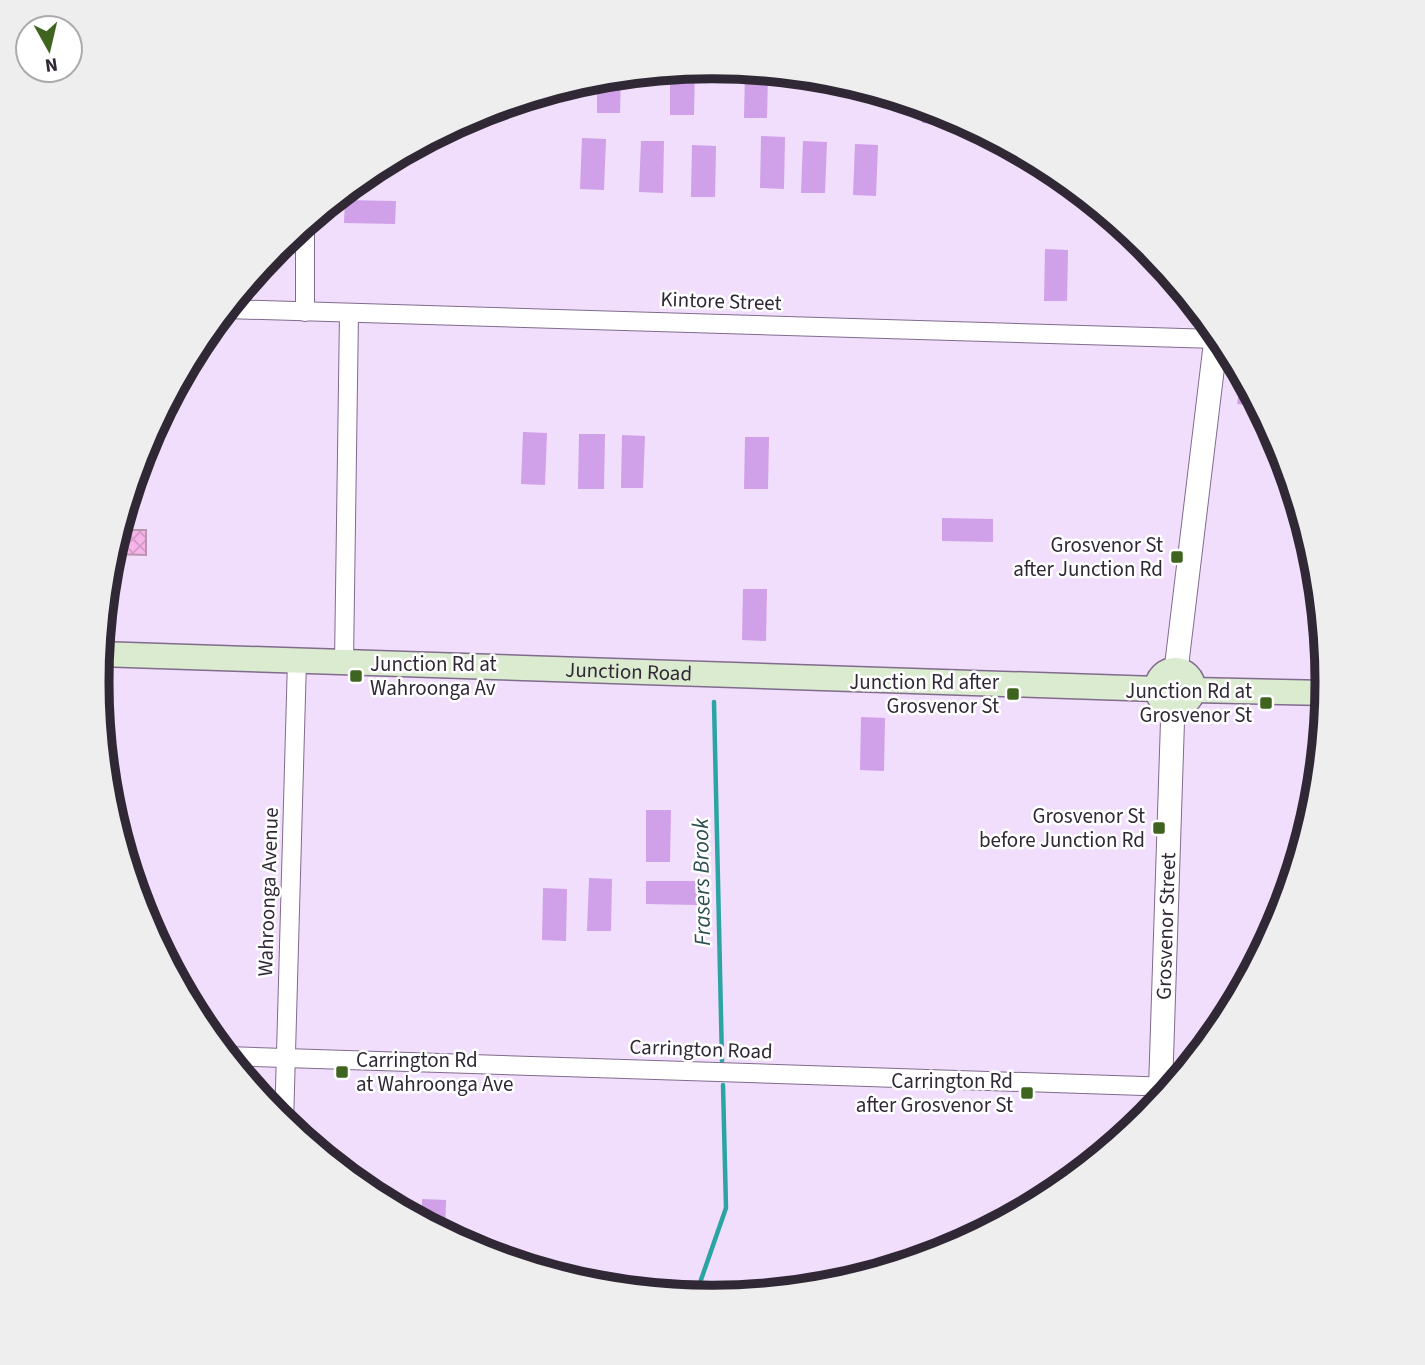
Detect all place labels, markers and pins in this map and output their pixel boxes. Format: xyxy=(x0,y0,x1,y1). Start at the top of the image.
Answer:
place label: Grosvenor St after Junction Rd xyxy=(1013,530,1163,584)
marker: Grosvenor St after Junction Rd xyxy=(1169,549,1185,565)
place label: Junction Rd at Wahroonga Av xyxy=(370,649,497,703)
place label: Junction Rd after Grosvenor St xyxy=(849,667,1000,721)
marker: Junction Rd at Wahroonga Av xyxy=(348,668,364,684)
place label: Junction Rd at Grosvenor St xyxy=(1125,676,1252,730)
marker: Junction Rd after Grosvenor St xyxy=(1005,686,1021,702)
marker: Junction Rd at Grosvenor St xyxy=(1258,695,1274,711)
place label: Grosvenor St before Junction Rd xyxy=(979,801,1145,855)
marker: Grosvenor St before Junction Rd xyxy=(1151,820,1167,836)
place label: Carrington Rd at Wahroonga Ave xyxy=(356,1045,514,1099)
marker: Carrington Rd at Wahroonga Ave xyxy=(334,1064,350,1080)
place label: Carrington Rd after Grosvenor St xyxy=(856,1066,1013,1120)
marker: Carrington Rd after Grosvenor St xyxy=(1019,1085,1035,1101)

